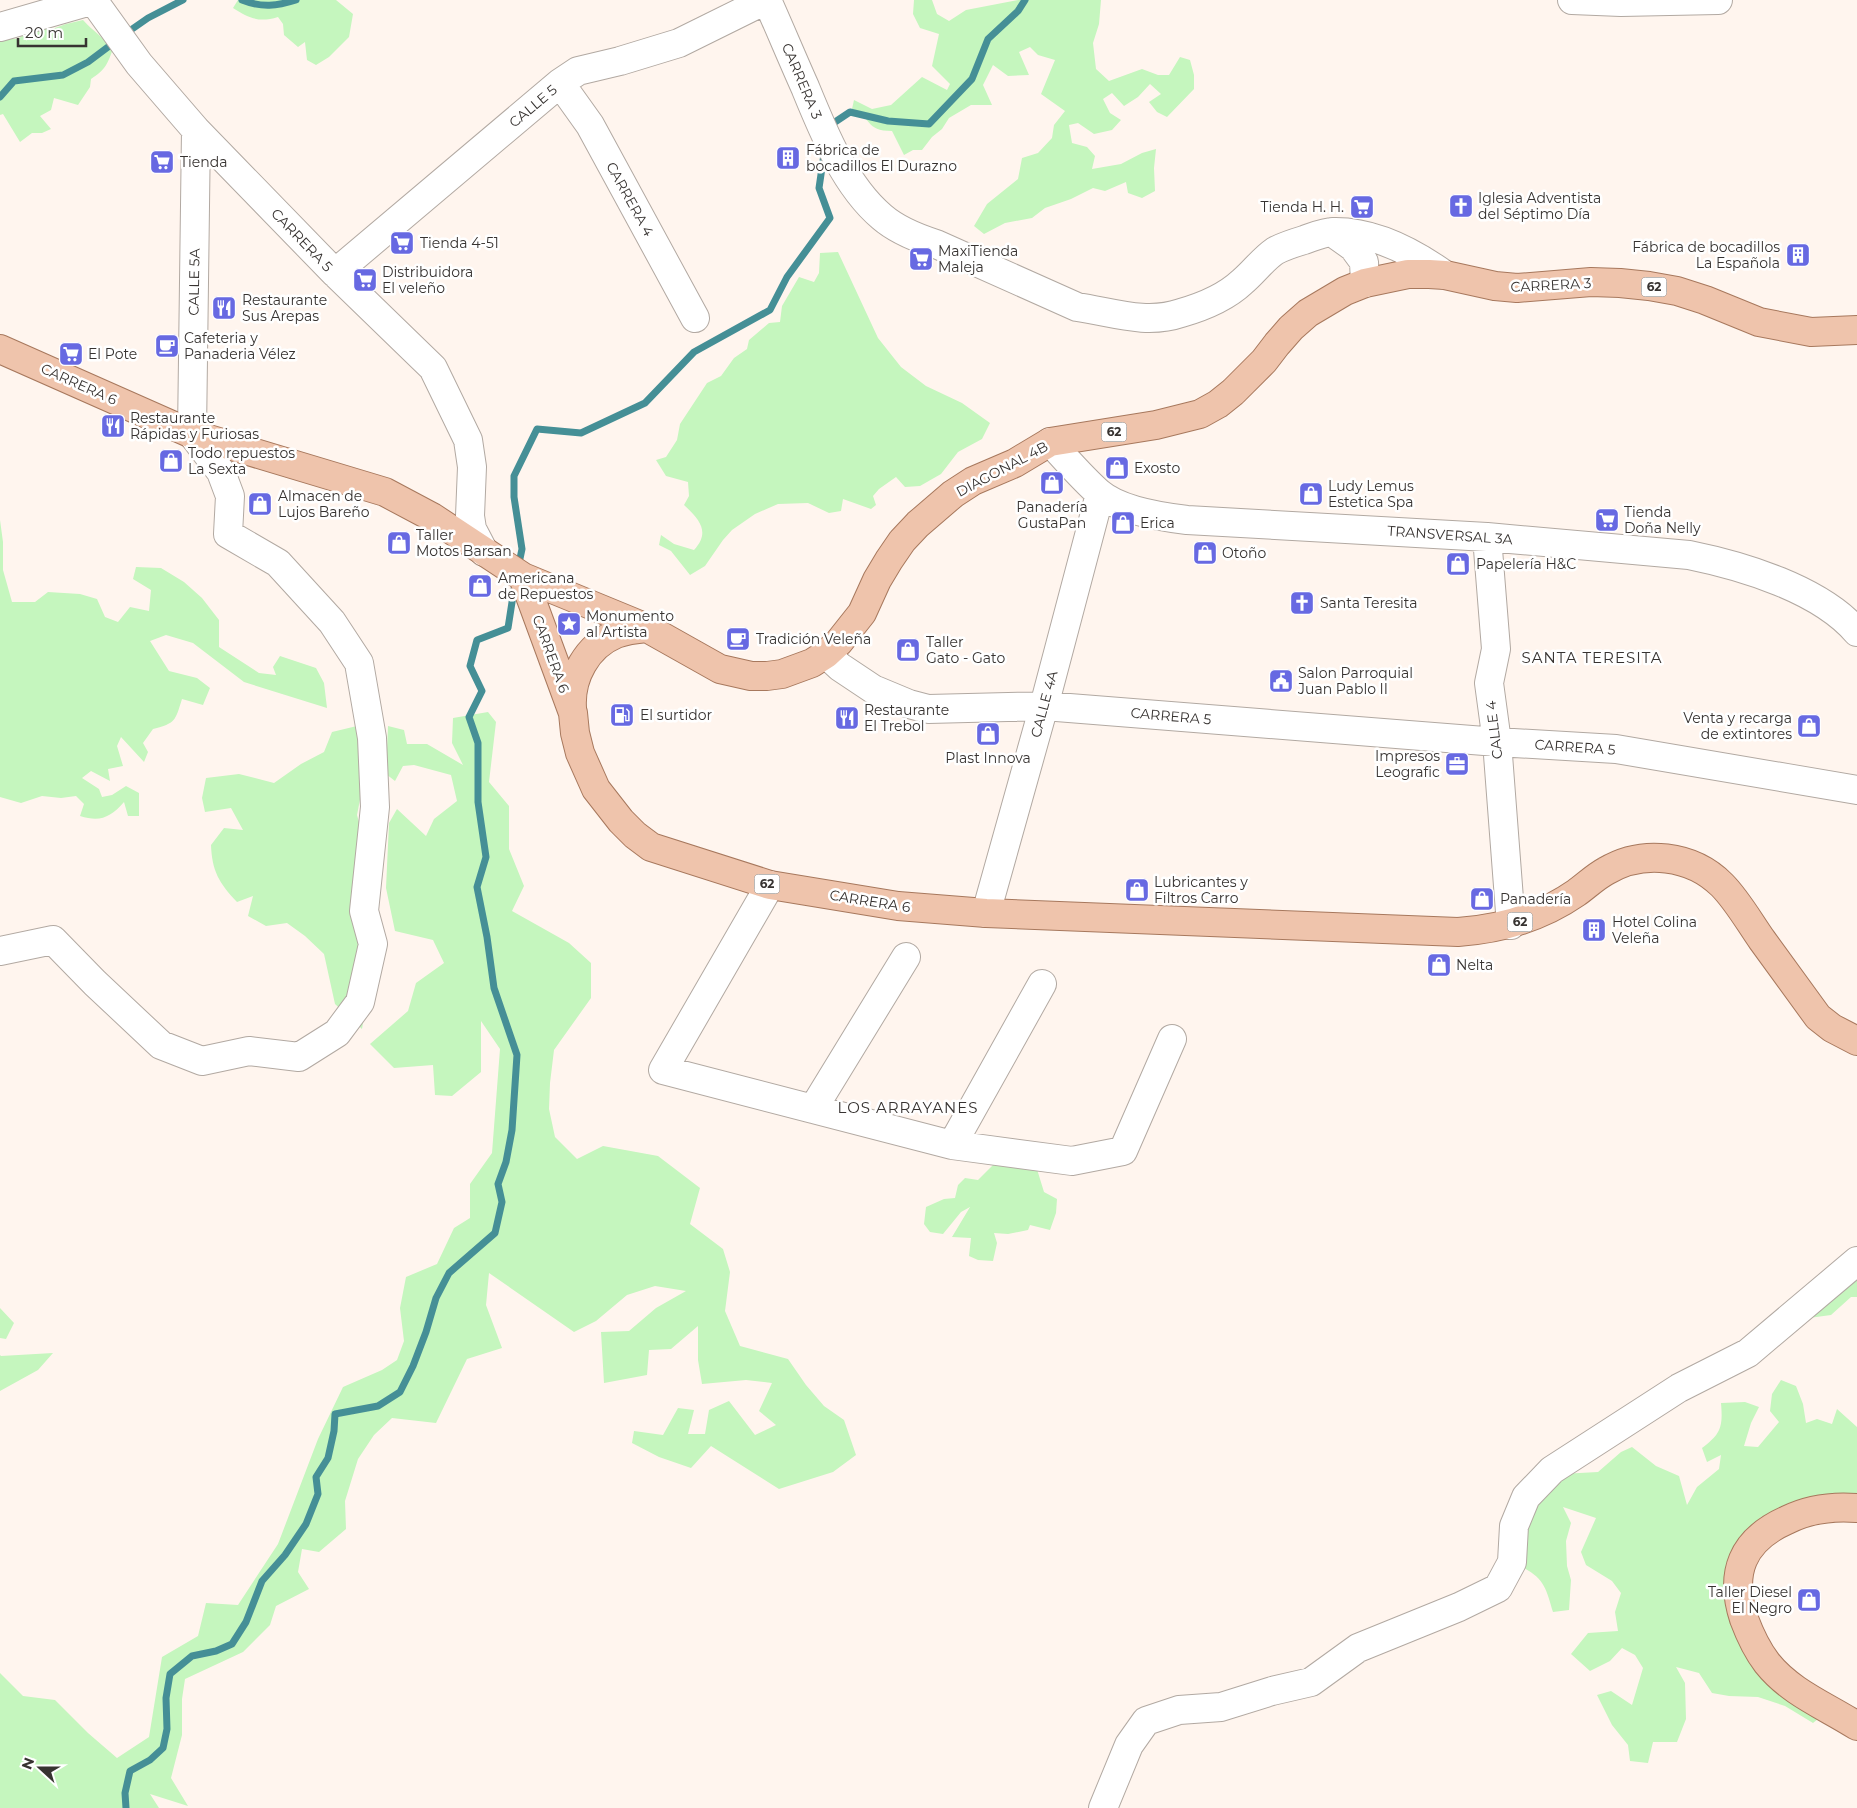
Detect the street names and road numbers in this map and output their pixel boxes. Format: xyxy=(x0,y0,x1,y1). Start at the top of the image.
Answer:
street label: CARRERA 3 xyxy=(778,40,826,122)
street label: CALLE 5 xyxy=(505,81,561,131)
street label: CARRERA 4 xyxy=(602,159,658,240)
street label: CARRERA 5 xyxy=(267,205,337,275)
street label: CALLE 5A xyxy=(184,247,204,316)
street label: CARRERA 3 xyxy=(1510,274,1592,296)
road number: 62 xyxy=(1642,278,1666,296)
street label: CARRERA 6 xyxy=(38,359,120,409)
road number: 62 xyxy=(1102,422,1126,442)
street label: DIAGONAL 4B xyxy=(953,437,1051,501)
street label: TRANSVERSAL 3A xyxy=(1387,522,1514,548)
street label: CARRERA 6 xyxy=(529,613,574,696)
street label: CALLE 4A xyxy=(1026,668,1062,739)
street label: CALLE 4 xyxy=(1481,699,1506,760)
street label: CARRERA 5 xyxy=(1130,704,1212,729)
street label: CARRERA 5 xyxy=(1534,735,1616,759)
road number: 62 xyxy=(754,874,780,894)
street label: CARRERA 6 xyxy=(828,886,912,916)
road number: 62 xyxy=(1508,912,1532,932)

